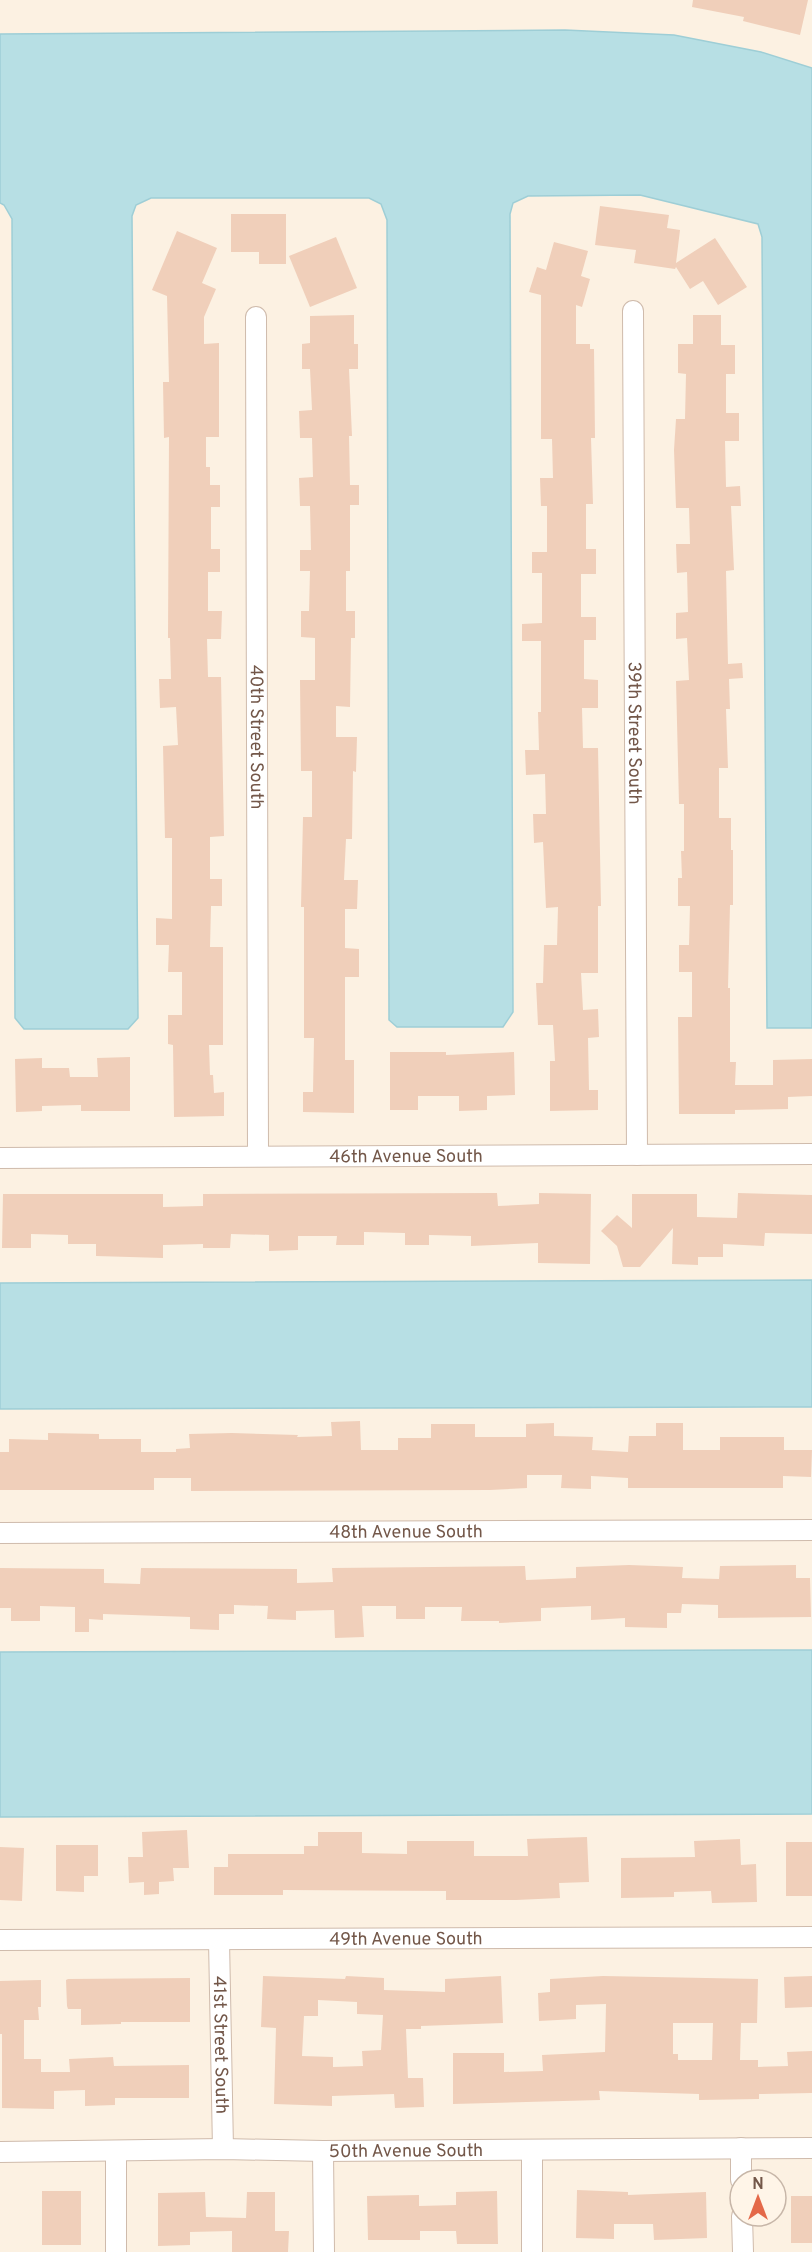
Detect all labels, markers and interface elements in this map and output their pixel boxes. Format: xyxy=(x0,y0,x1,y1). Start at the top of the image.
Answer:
street label: 39th Street South xyxy=(622,661,645,805)
street label: 40th Street South xyxy=(244,665,267,809)
street label: 46th Avenue South xyxy=(329,1146,483,1169)
street label: 48th Avenue South xyxy=(329,1521,483,1545)
street label: 49th Avenue South xyxy=(329,1928,483,1952)
street label: 41st Street South xyxy=(207,1976,232,2114)
street label: 50th Avenue South xyxy=(329,2140,483,2164)
north arrow xyxy=(728,2168,788,2228)
text: N xyxy=(752,2175,764,2195)

